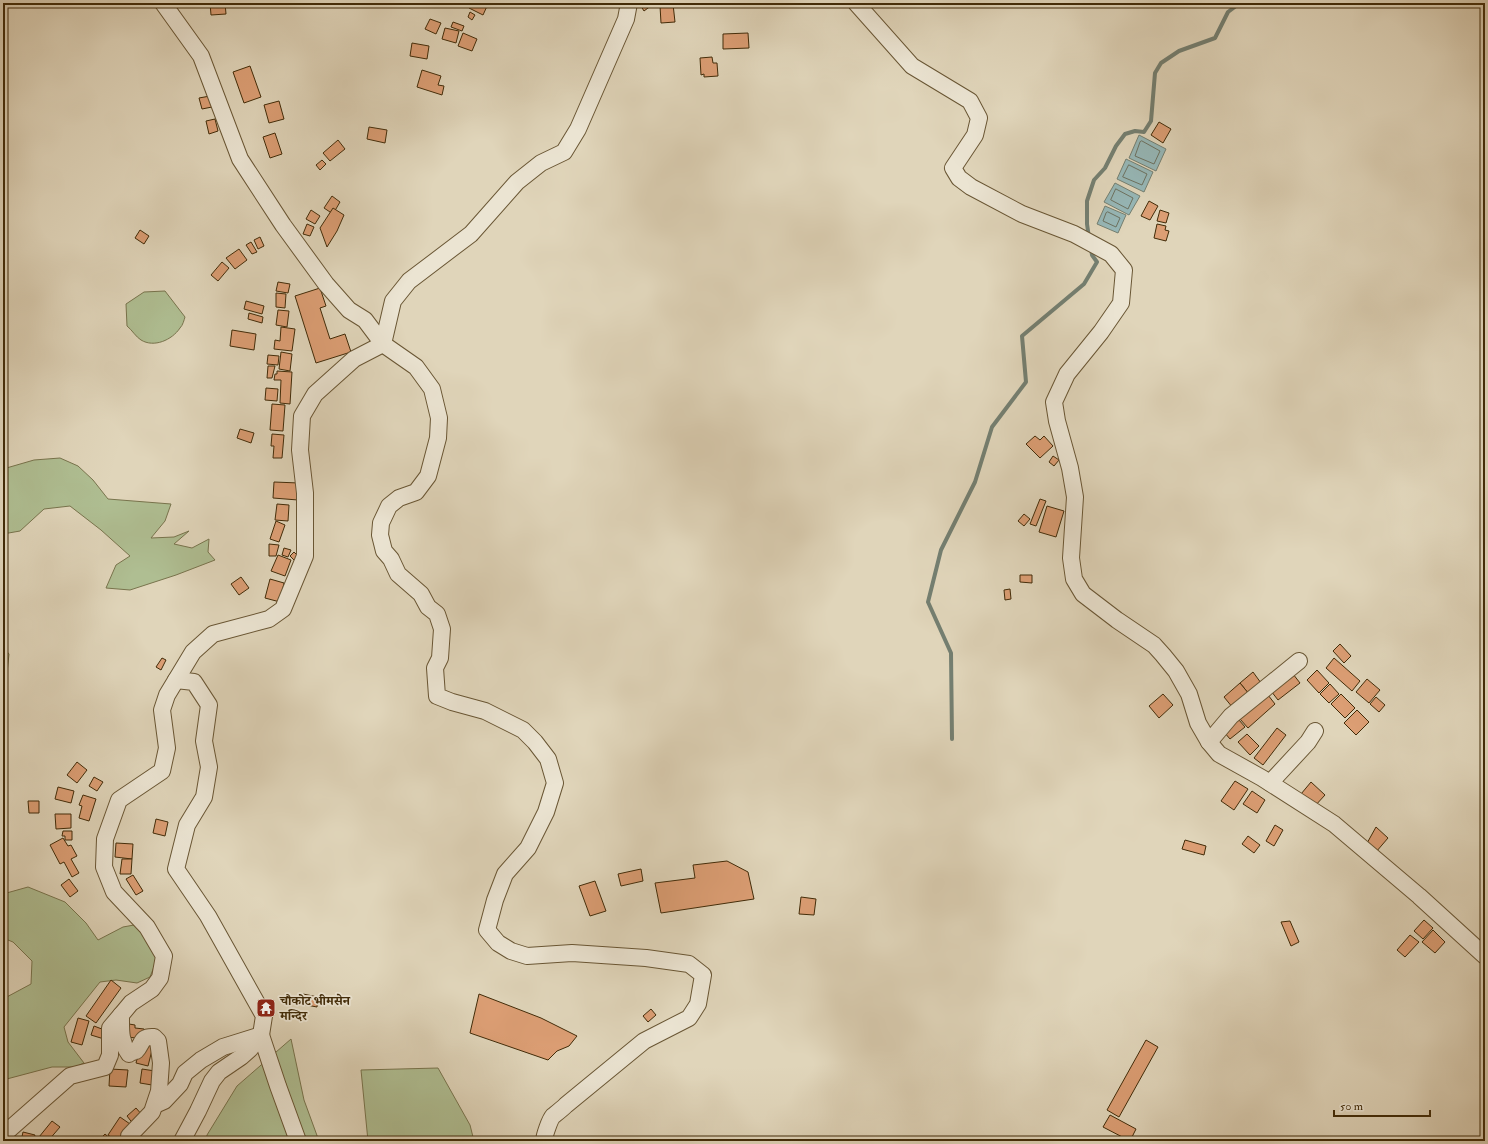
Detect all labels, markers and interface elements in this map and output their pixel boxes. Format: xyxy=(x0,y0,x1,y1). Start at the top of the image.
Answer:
place label: चौकोट भीमसेन मन्दिर xyxy=(279,993,351,1024)
temple icon: चौकोट भीमसेन मन्दिर xyxy=(255,997,277,1019)
scale bar xyxy=(1334,1092,1430,1118)
text: 50 m xyxy=(1340,1099,1364,1114)

